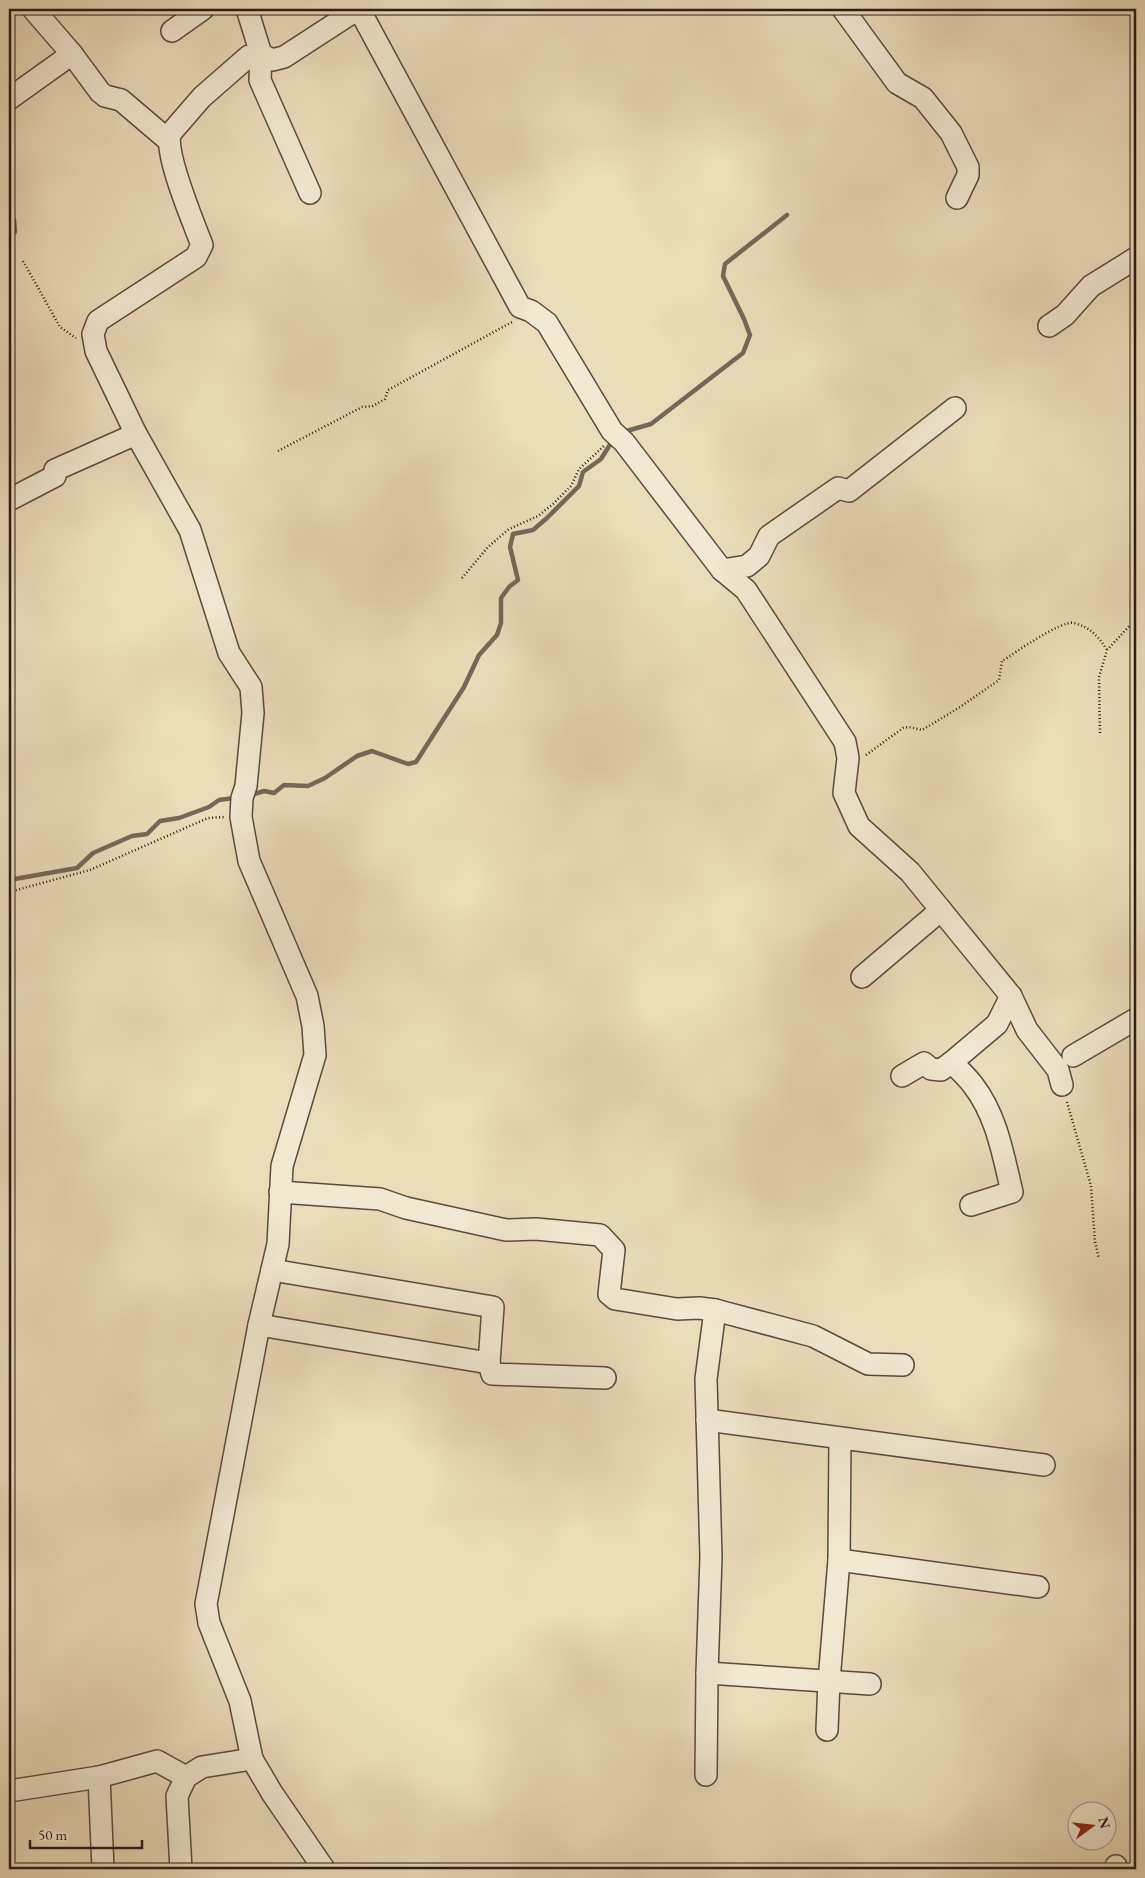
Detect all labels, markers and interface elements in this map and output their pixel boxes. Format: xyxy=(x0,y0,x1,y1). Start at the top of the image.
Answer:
north arrow xyxy=(1068,1800,1118,1850)
text: N xyxy=(1094,1815,1115,1831)
scale bar xyxy=(30,1818,142,1850)
text: 50 m xyxy=(38,1825,67,1844)

